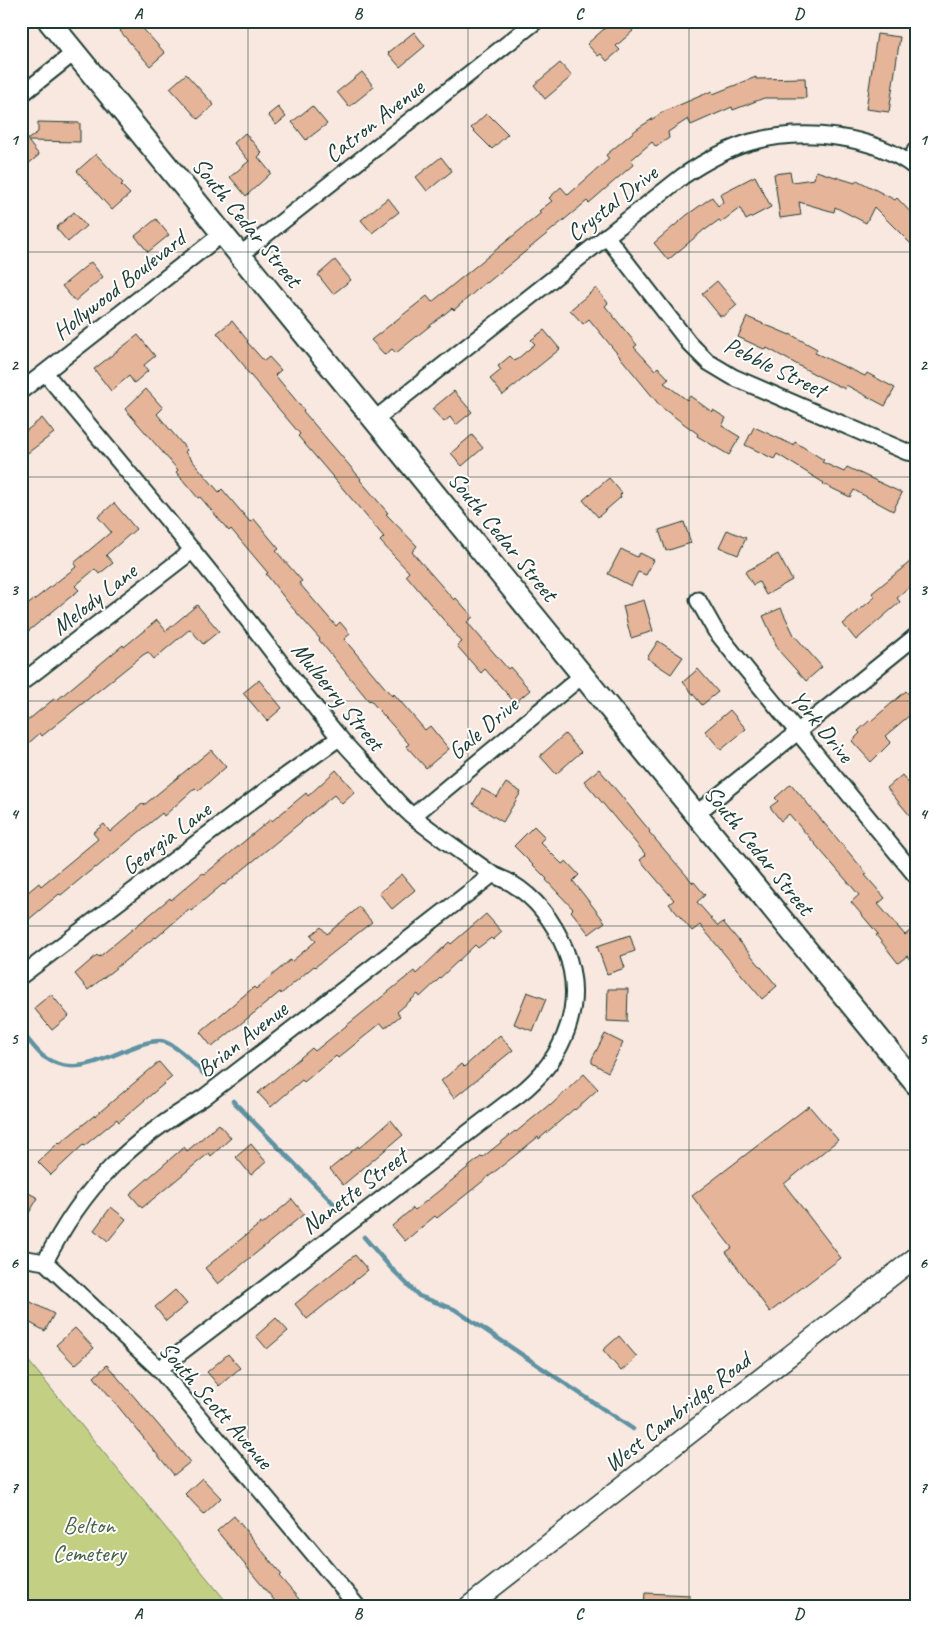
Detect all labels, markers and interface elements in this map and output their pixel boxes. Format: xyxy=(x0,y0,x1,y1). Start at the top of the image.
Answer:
text: A xyxy=(134,4,144,24)
text: B xyxy=(354,4,364,24)
text: C xyxy=(575,4,585,24)
text: D xyxy=(794,4,805,24)
street label: Catron Avenue xyxy=(318,71,432,169)
text: 1 xyxy=(10,130,19,150)
text: 1 xyxy=(919,130,928,150)
street label: South Cedar Street xyxy=(185,151,310,295)
street label: Crystal Drive xyxy=(560,157,665,248)
street label: Hollywood Boulevard xyxy=(46,221,194,346)
street label: Pebble Street xyxy=(719,330,833,406)
text: 2 xyxy=(10,355,19,375)
text: 2 xyxy=(919,355,928,375)
street label: South Cedar Street xyxy=(441,465,566,609)
street label: Melody Lane xyxy=(45,555,144,642)
text: 3 xyxy=(10,580,19,600)
text: 3 xyxy=(919,580,928,600)
street label: Mulberry Street xyxy=(285,635,392,758)
street label: York Drive xyxy=(784,683,862,770)
street label: Gale Drive xyxy=(442,689,526,766)
street label: South Cedar Street xyxy=(697,779,822,923)
street label: Georgia Lane xyxy=(115,793,218,881)
text: 4 xyxy=(10,804,19,824)
text: 4 xyxy=(919,804,928,824)
street label: Brian Avenue xyxy=(191,993,295,1084)
text: 5 xyxy=(11,1029,20,1049)
text: 5 xyxy=(920,1029,929,1049)
street label: Nanette Street xyxy=(295,1139,415,1241)
text: 6 xyxy=(10,1253,19,1273)
text: 6 xyxy=(919,1253,928,1273)
street label: South Scott Avenue xyxy=(152,1335,281,1477)
street label: West Cambridge Road xyxy=(598,1343,759,1478)
text: 7 xyxy=(10,1478,19,1498)
text: 7 xyxy=(919,1478,928,1498)
park label: Belton Cemetery xyxy=(53,1510,127,1568)
text: A xyxy=(134,1604,144,1624)
text: B xyxy=(354,1604,364,1624)
text: C xyxy=(575,1604,585,1624)
text: D xyxy=(794,1604,805,1624)

